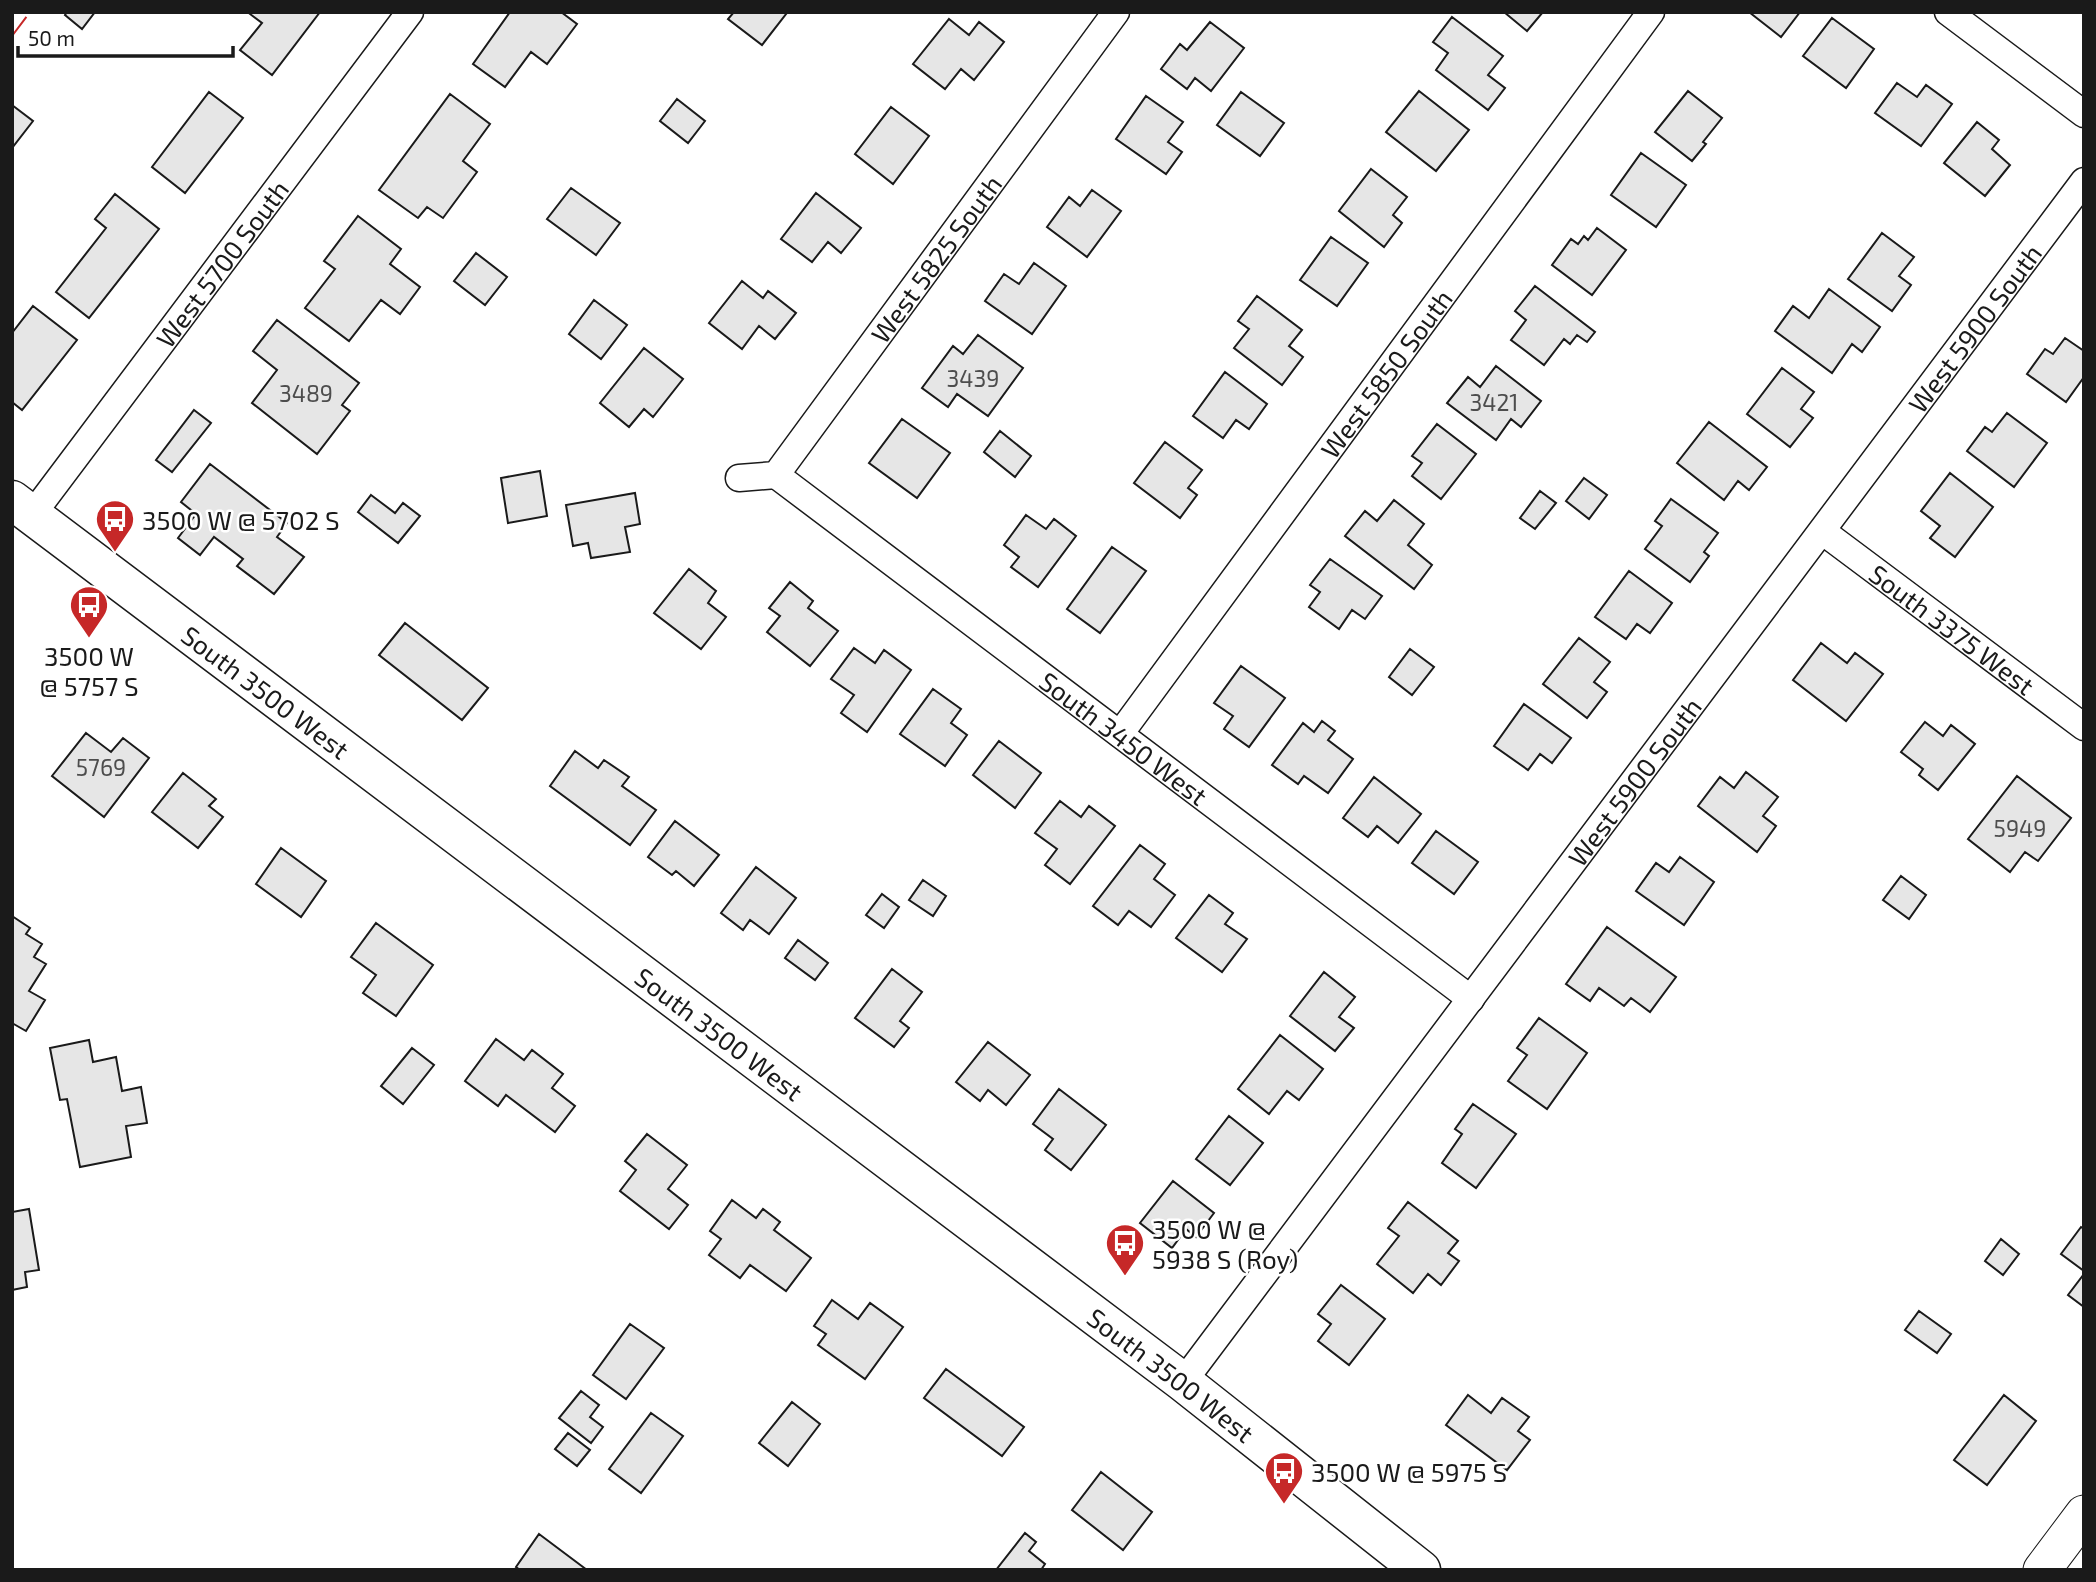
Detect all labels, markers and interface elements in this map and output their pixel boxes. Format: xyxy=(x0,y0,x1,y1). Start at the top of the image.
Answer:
scale bar xyxy=(18,14,233,58)
text: 50 m xyxy=(28,25,75,50)
street label: West 5825 South xyxy=(863,168,1007,348)
street label: West 5700 South xyxy=(149,174,294,353)
street label: West 5900 South xyxy=(1901,237,2047,418)
street label: West 5850 South xyxy=(1313,283,1458,463)
house number: 3439 xyxy=(947,364,999,392)
house number: 3489 xyxy=(279,379,333,407)
house number: 3421 xyxy=(1469,388,1519,416)
bus stop icon: 3500 W @ 5702 S xyxy=(94,498,136,553)
place label: 3500 W @ 5702 S xyxy=(142,504,340,535)
street label: South 3375 West xyxy=(1864,557,2041,700)
bus stop icon: 3500 W @ 5757 S xyxy=(68,584,110,639)
street label: South 3500 West xyxy=(176,618,356,764)
place label: 3500 W @ 5757 S xyxy=(39,640,139,701)
street label: South 3450 West xyxy=(1034,664,1214,811)
street label: West 5900 South xyxy=(1561,691,1707,871)
house number: 5769 xyxy=(76,753,126,781)
house number: 5949 xyxy=(1994,814,2046,842)
street label: South 3500 West xyxy=(630,960,810,1106)
place label: 3500 W @ 5938 S (Roy) xyxy=(1152,1213,1298,1274)
bus stop icon: 3500 W @ 5938 S (Roy) xyxy=(1104,1222,1146,1277)
street label: South 3500 West xyxy=(1082,1301,1261,1448)
bus stop icon: 3500 W @ 5975 S xyxy=(1263,1450,1305,1505)
place label: 3500 W @ 5975 S xyxy=(1311,1456,1507,1487)

